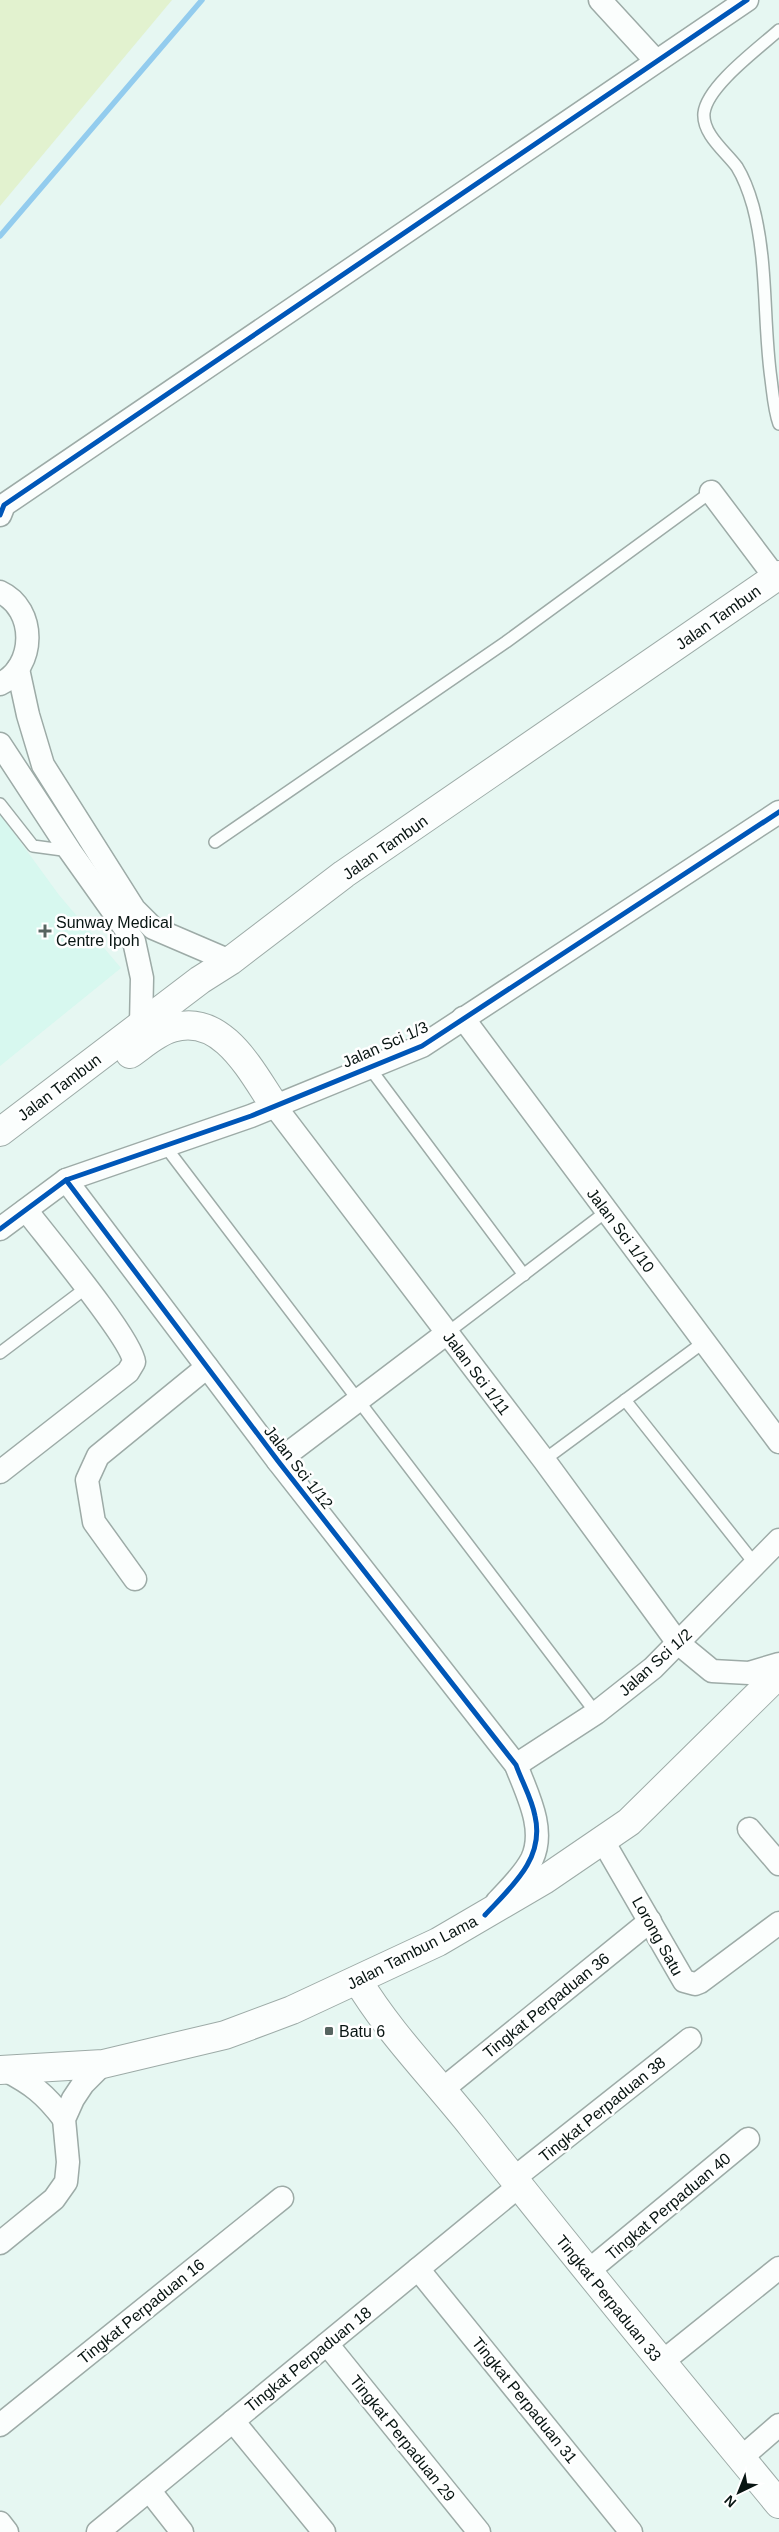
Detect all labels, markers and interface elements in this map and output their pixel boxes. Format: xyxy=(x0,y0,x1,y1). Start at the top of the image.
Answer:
street label: Jalan Tambun xyxy=(673,582,764,653)
street label: Jalan Tambun xyxy=(340,812,431,883)
place label: Sunway Medical Centre Ipoh xyxy=(56,914,173,949)
marker: Sunway Medical Centre Ipoh xyxy=(38,924,52,938)
street label: Jalan Sci 1/3 xyxy=(340,1018,431,1071)
street label: Jalan Tambun xyxy=(15,1051,104,1124)
street label: Jalan Sci 1/10 xyxy=(584,1185,658,1276)
street label: Jalan Sci 1/11 xyxy=(440,1329,513,1418)
street label: Jalan Sci 1/12 xyxy=(261,1422,336,1512)
street label: Jalan Sci 1/2 xyxy=(616,1625,695,1699)
street label: Lorong Satu xyxy=(629,1894,686,1978)
street label: Jalan Tambun Lama xyxy=(344,1912,480,1993)
street label: Tingkat Perpaduan 36 xyxy=(480,1949,613,2061)
place label: Batu 6 xyxy=(339,2023,385,2040)
marker: Batu 6 xyxy=(323,2025,335,2037)
street label: Tingkat Perpaduan 38 xyxy=(536,2053,669,2165)
street label: Tingkat Perpaduan 40 xyxy=(603,2149,734,2263)
street label: Tingkat Perpaduan 33 xyxy=(553,2232,665,2365)
street label: Tingkat Perpaduan 16 xyxy=(75,2255,208,2367)
street label: Tingkat Perpaduan 18 xyxy=(242,2303,375,2415)
street label: Tingkat Perpaduan 31 xyxy=(469,2334,581,2467)
street label: Tingkat Perpaduan 29 xyxy=(347,2372,459,2505)
north arrow xyxy=(714,2467,764,2517)
text: N xyxy=(721,2492,739,2511)

